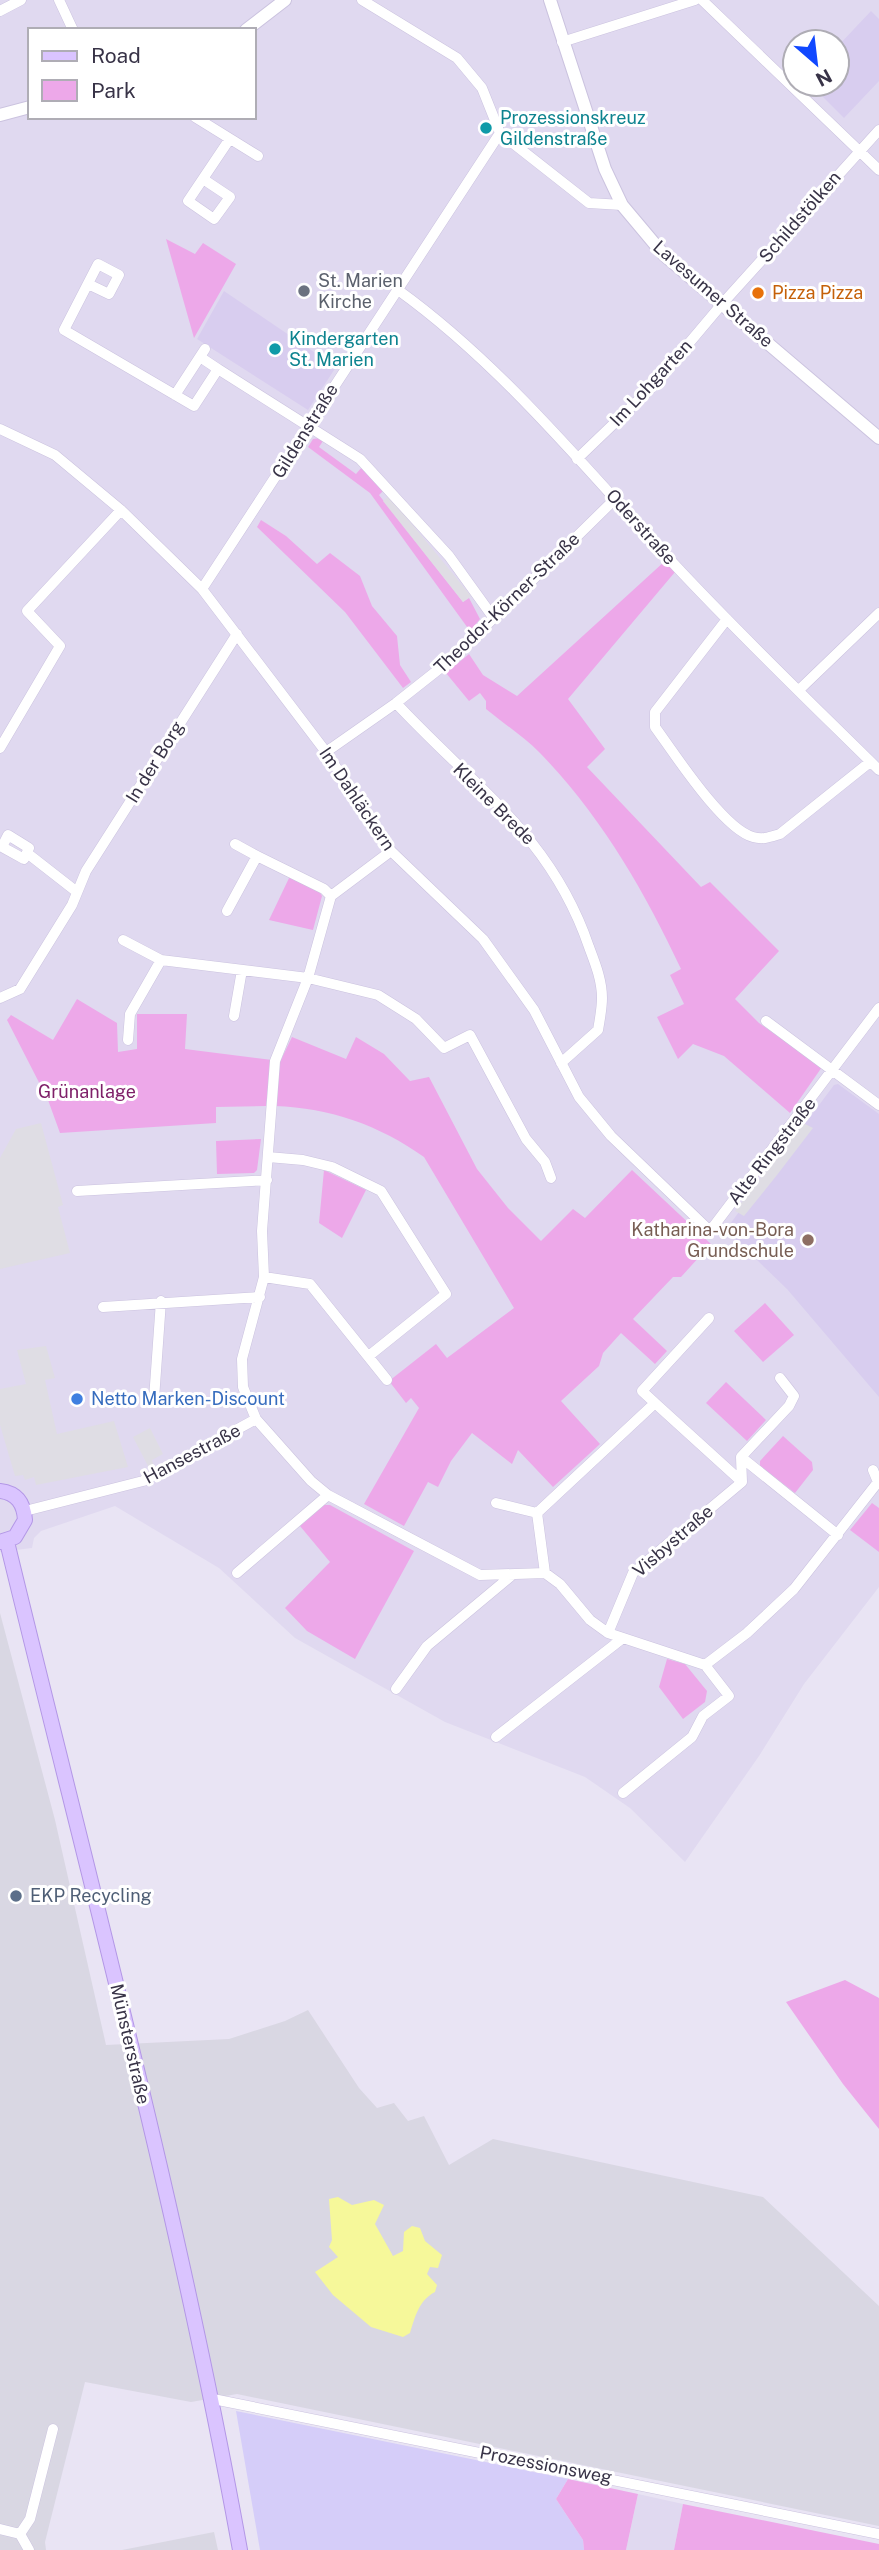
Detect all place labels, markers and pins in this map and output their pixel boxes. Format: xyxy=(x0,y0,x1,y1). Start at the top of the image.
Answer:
place label: Prozessionskreuz Gildenstraße xyxy=(500,107,646,149)
marker: Prozessionskreuz Gildenstraße xyxy=(478,120,494,136)
place label: St. Marien Kirche xyxy=(318,270,403,312)
place label: Pizza Pizza xyxy=(772,282,863,303)
marker: St. Marien Kirche xyxy=(296,283,312,299)
marker: Pizza Pizza xyxy=(750,285,766,301)
place label: Kindergarten St. Marien xyxy=(289,328,399,370)
marker: Kindergarten St. Marien xyxy=(267,341,283,357)
place label: Katharina-von-Bora Grundschule xyxy=(631,1219,794,1261)
marker: Katharina-von-Bora Grundschule xyxy=(800,1232,816,1248)
place label: Netto Marken-Discount xyxy=(91,1388,285,1409)
marker: Netto Marken-Discount xyxy=(69,1391,85,1407)
place label: EKP Recycling xyxy=(30,1885,152,1906)
marker: EKP Recycling xyxy=(8,1888,24,1904)

